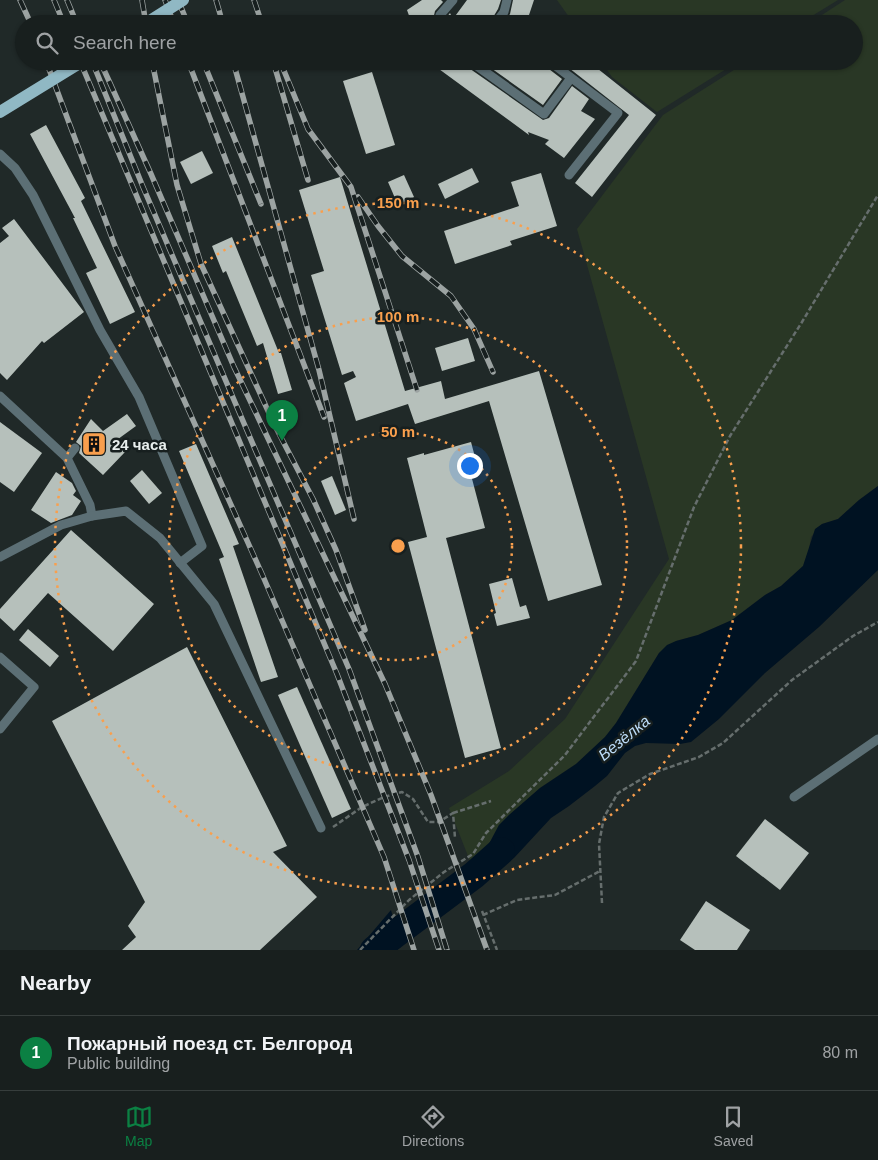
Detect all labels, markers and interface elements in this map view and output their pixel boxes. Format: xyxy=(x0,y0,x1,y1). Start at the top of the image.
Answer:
search box xyxy=(15,15,863,70)
icon: search xyxy=(33,29,61,57)
text: Search here xyxy=(73,32,177,53)
text: 150 m xyxy=(377,194,419,211)
text: 100 m xyxy=(377,308,419,325)
pin: 1 xyxy=(266,400,298,441)
text: 50 m xyxy=(381,423,415,440)
building icon: 24 часа xyxy=(81,431,107,457)
place label: 24 часа xyxy=(112,436,167,453)
your location xyxy=(457,453,483,479)
centre of rings xyxy=(389,537,407,555)
water label: Везёлка xyxy=(595,712,653,764)
text: Nearby xyxy=(20,971,91,994)
text: Пожарный поезд ст. Белгород xyxy=(67,1033,352,1054)
text: 1 xyxy=(32,1044,40,1061)
text: 80 m xyxy=(822,1044,858,1061)
text: Public building xyxy=(67,1055,170,1072)
tab: Map xyxy=(125,1103,153,1149)
tab: Directions xyxy=(402,1103,464,1149)
tab: Saved xyxy=(714,1103,753,1149)

